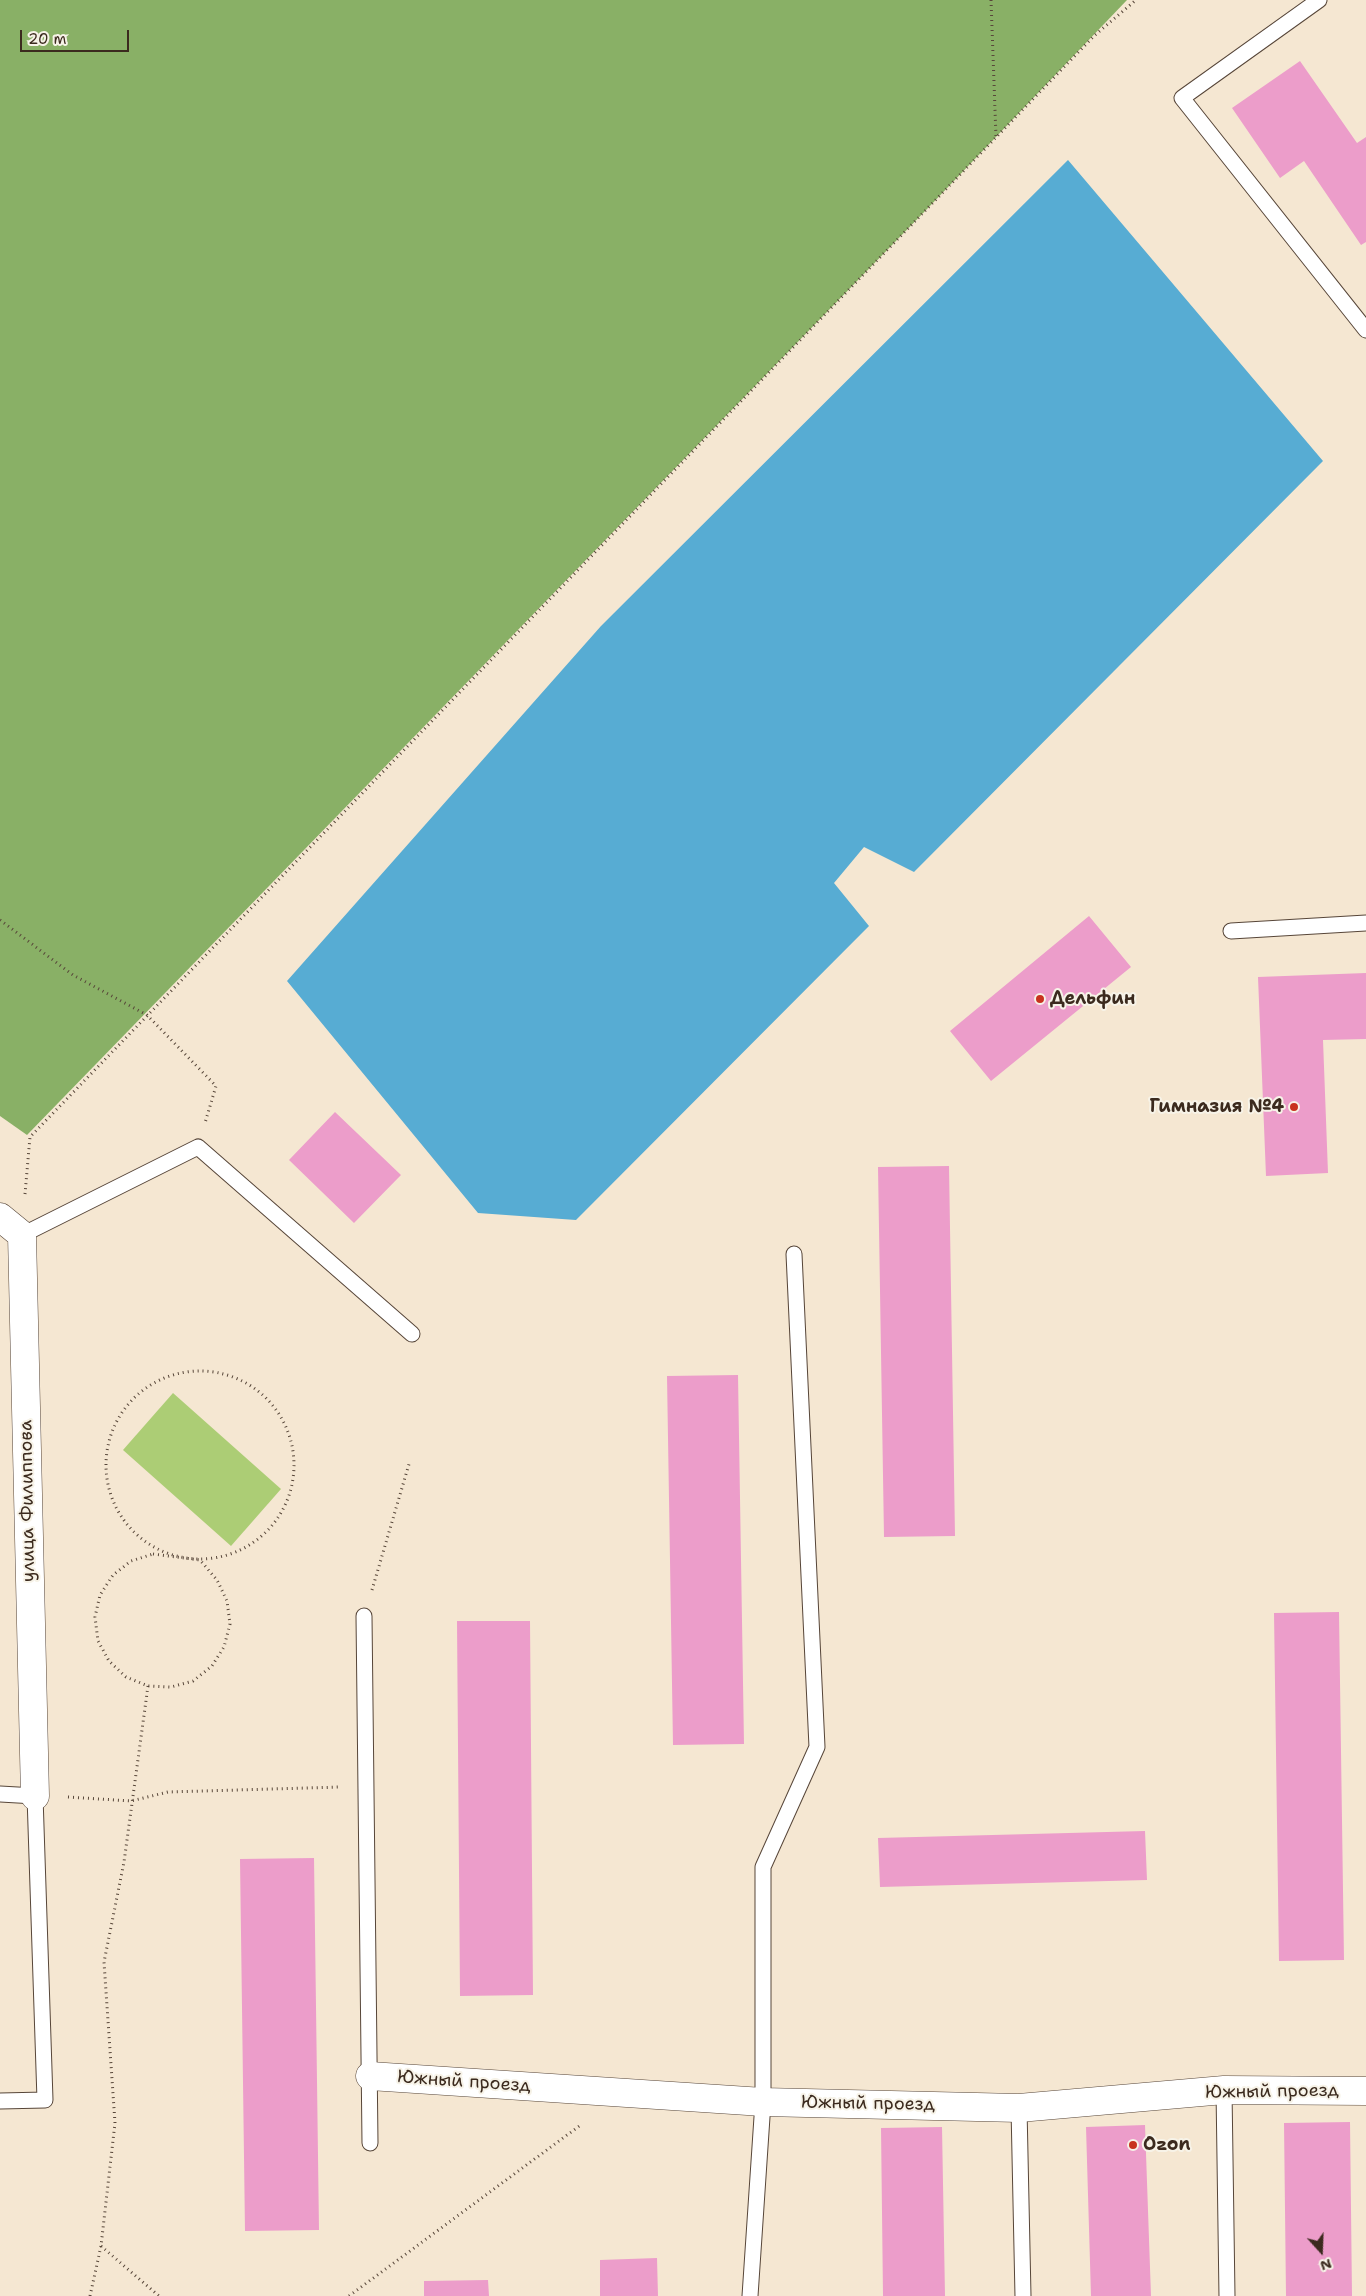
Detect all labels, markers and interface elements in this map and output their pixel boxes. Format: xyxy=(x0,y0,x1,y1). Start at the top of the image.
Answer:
scale bar xyxy=(22,20,131,52)
text: 20 m xyxy=(28,29,67,49)
place label: Дельфин xyxy=(1050,988,1135,1010)
marker: Дельфин xyxy=(1034,993,1046,1005)
place label: Гимназия №4 xyxy=(1150,1096,1284,1118)
marker: Гимназия №4 xyxy=(1288,1101,1300,1113)
street label: улица Филиппова xyxy=(16,1420,40,1582)
street label: Южный проезд xyxy=(397,2067,531,2097)
street label: Южный проезд xyxy=(1205,2080,1339,2104)
street label: Южный проезд xyxy=(801,2092,935,2116)
place label: Ozon xyxy=(1143,2134,1190,2156)
marker: Ozon xyxy=(1127,2139,1139,2151)
north arrow xyxy=(1296,2226,1346,2276)
text: N xyxy=(1318,2255,1334,2275)

